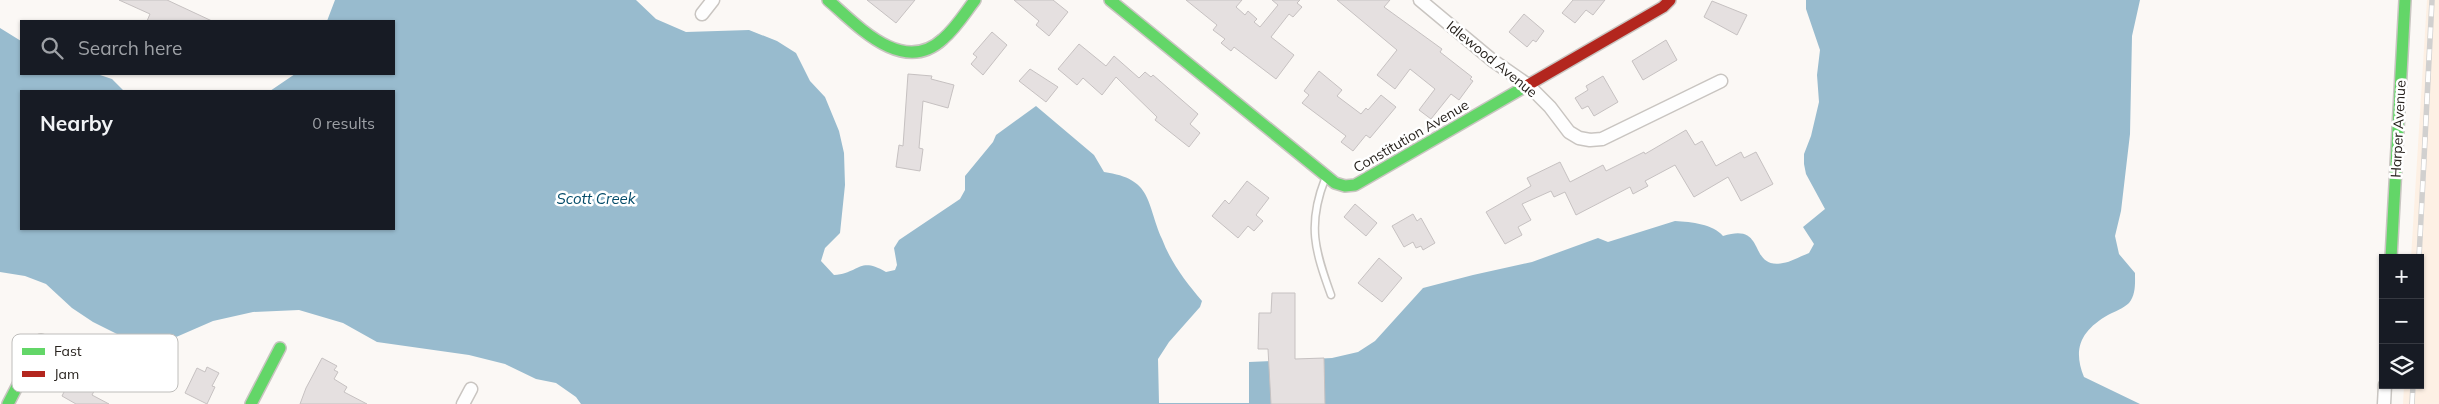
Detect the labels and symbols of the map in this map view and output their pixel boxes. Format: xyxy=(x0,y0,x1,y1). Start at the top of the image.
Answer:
street label: Idlewood Avenue xyxy=(1443,17,1541,101)
street label: Harper Avenue xyxy=(2386,80,2410,178)
street label: Constitution Avenue xyxy=(1350,96,1472,176)
water label: Scott Creek xyxy=(557,189,637,208)
legend xyxy=(12,334,178,392)
text: Fast xyxy=(54,342,82,360)
text: Jam xyxy=(54,365,79,383)

